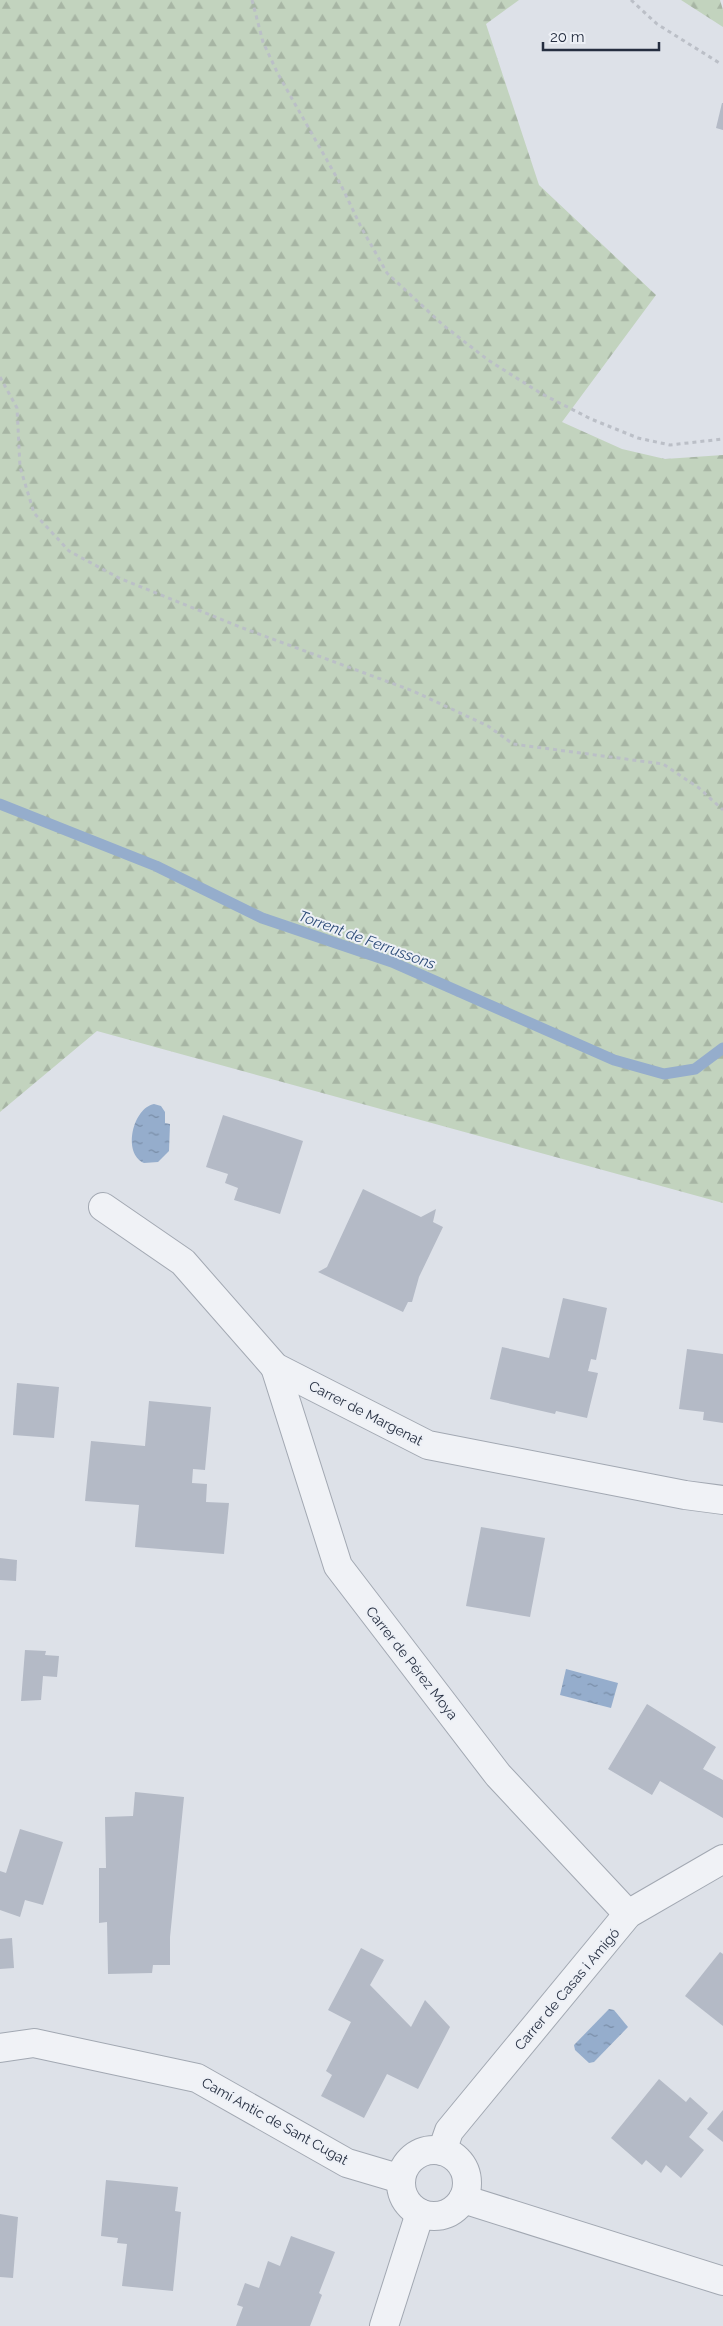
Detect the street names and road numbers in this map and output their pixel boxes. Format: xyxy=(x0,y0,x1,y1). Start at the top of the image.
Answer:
street label: Carrer de Margenat xyxy=(306,1377,426,1449)
street label: Carrer de Pérez Moya xyxy=(363,1603,461,1723)
street label: Carrer de Casas i Amigó xyxy=(511,1925,623,2053)
street label: Camí Antic de Sant Cugat xyxy=(199,2074,351,2168)

